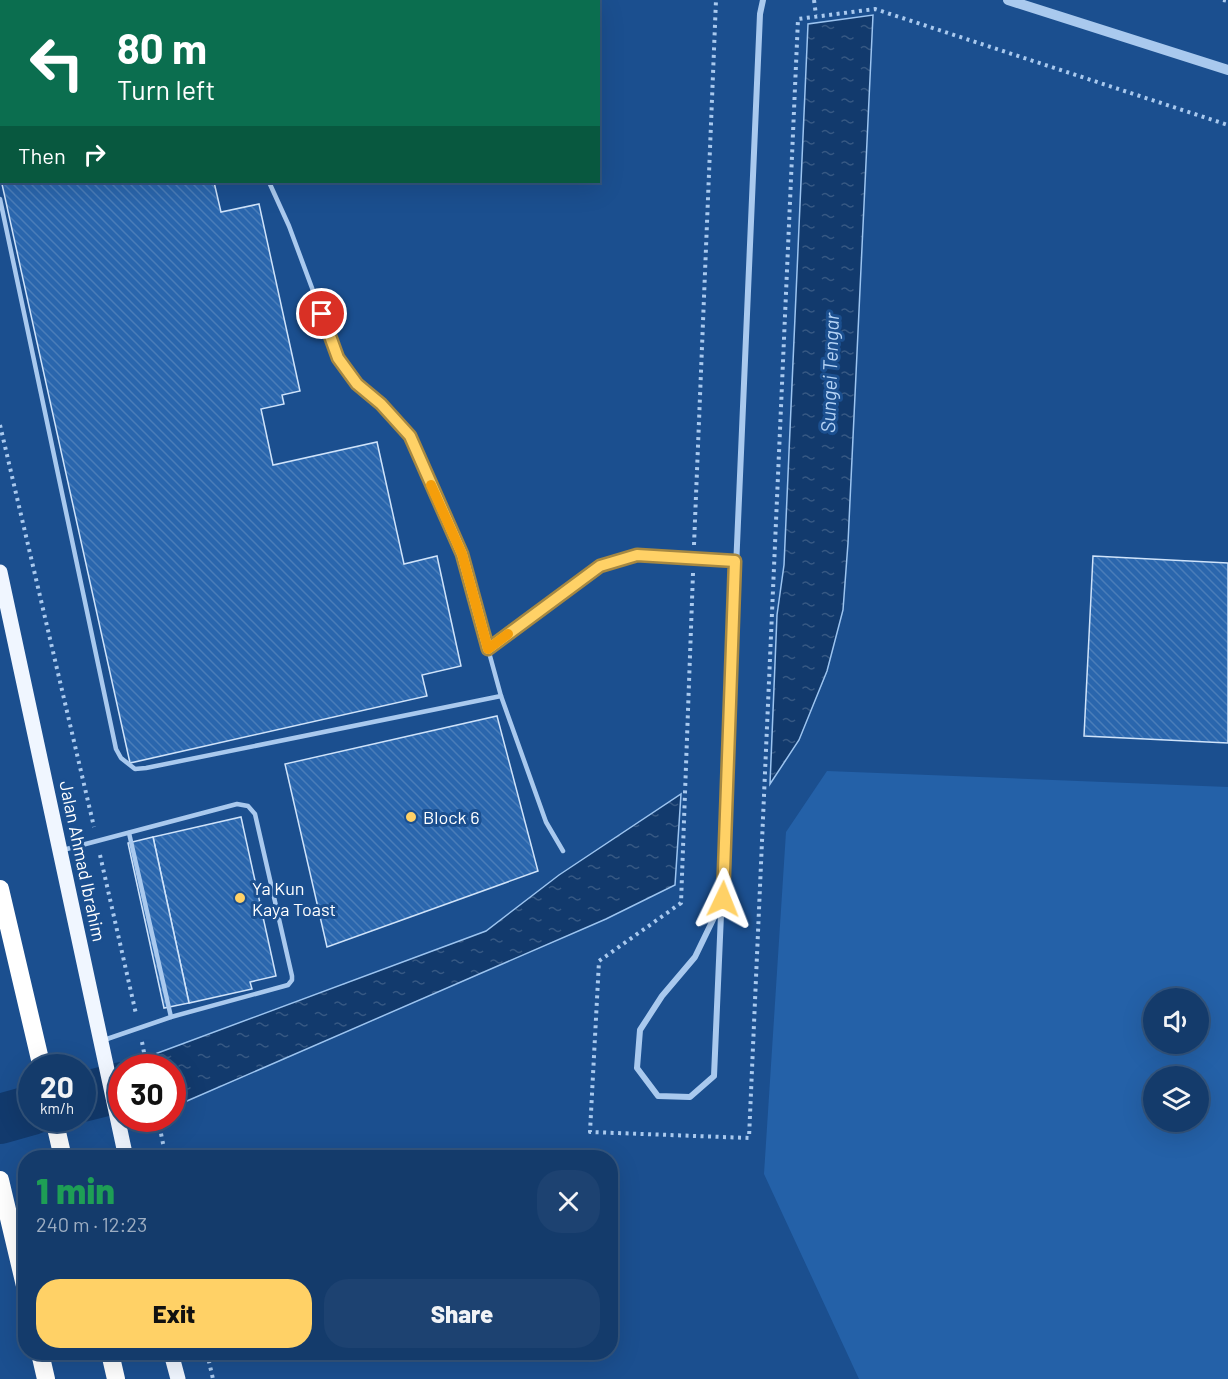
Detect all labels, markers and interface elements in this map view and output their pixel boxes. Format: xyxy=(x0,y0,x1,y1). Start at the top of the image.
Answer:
text: 80 m xyxy=(117,22,207,72)
icon: left xyxy=(18,24,96,102)
text: Turn left xyxy=(117,73,215,105)
icon: right xyxy=(78,138,111,171)
text: Then xyxy=(18,142,66,168)
pin xyxy=(296,288,347,339)
icon: arrive xyxy=(305,297,338,330)
water label: Sungei Tengar xyxy=(815,312,843,433)
street label: Jalan Ahmad Ibrahim xyxy=(55,779,111,943)
place label: Block 6 xyxy=(423,806,479,828)
marker: Block 6 xyxy=(404,810,418,824)
position arrow xyxy=(691,867,755,931)
place label: Ya Kun Kaya Toast xyxy=(252,877,336,920)
marker: Ya Kun Kaya Toast xyxy=(233,891,247,905)
map controls xyxy=(1143,988,1209,1132)
button: sound xyxy=(1143,988,1209,1054)
speed limit sign: 30 xyxy=(108,1054,186,1132)
button: layers xyxy=(1143,1066,1209,1132)
text: 20 xyxy=(40,1068,74,1104)
text: km/h xyxy=(40,1099,74,1117)
text: 1 min xyxy=(36,1168,115,1211)
button: close xyxy=(537,1170,600,1233)
text: 240 m · 12:23 xyxy=(36,1212,147,1236)
button: Exit xyxy=(36,1279,312,1348)
button: Share xyxy=(324,1279,600,1348)

